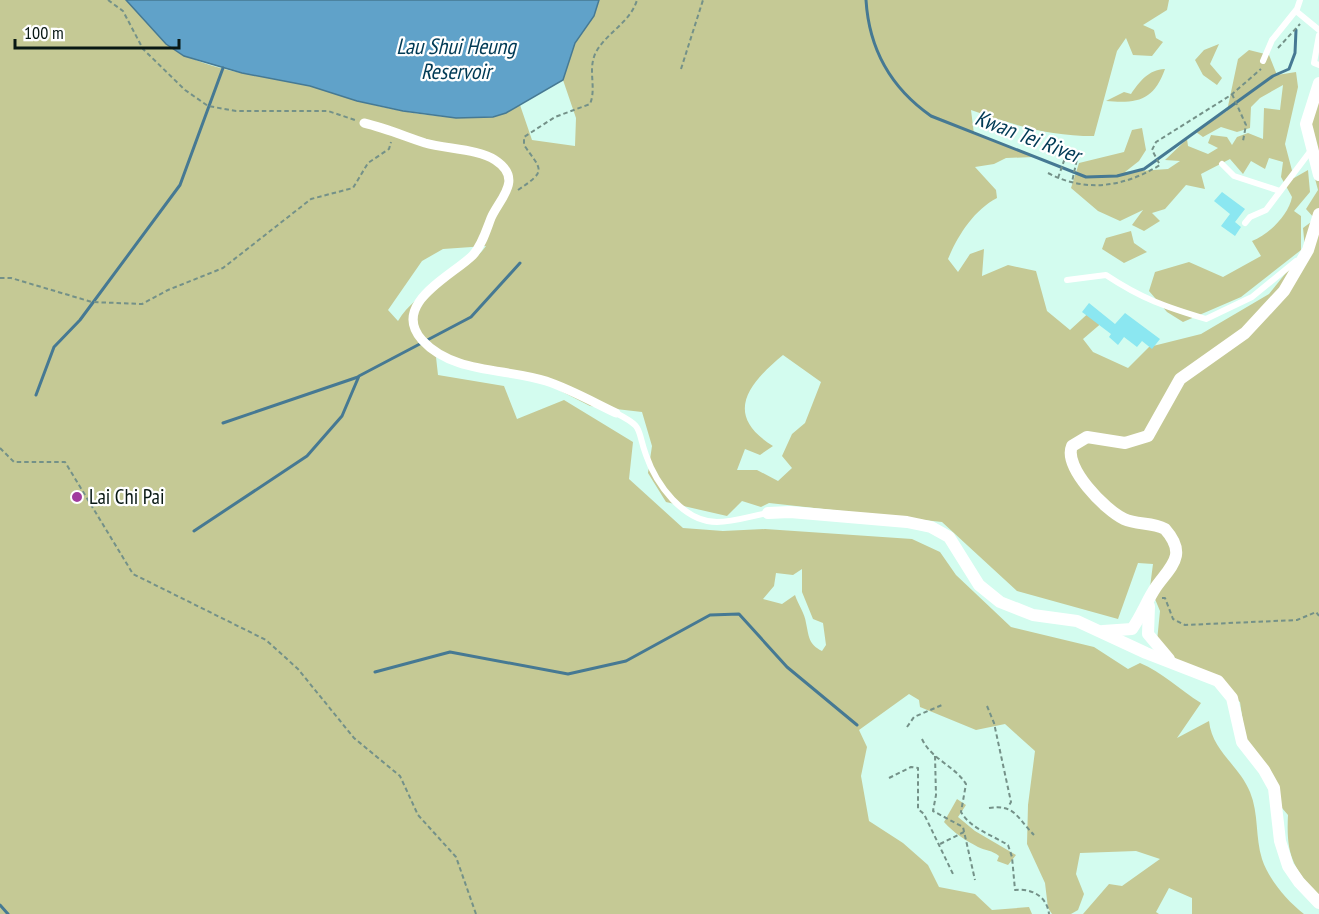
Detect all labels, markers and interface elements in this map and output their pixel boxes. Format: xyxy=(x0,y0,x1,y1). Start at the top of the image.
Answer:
scale bar xyxy=(15,12,178,50)
text: 100 m xyxy=(24,21,64,44)
water label: Lau Shui Heung Reservoir xyxy=(396,32,517,85)
water label: Kwan Tei River xyxy=(971,103,1087,170)
place label: Lai Chi Pai xyxy=(89,483,165,510)
marker: Lai Chi Pai xyxy=(70,490,84,504)

